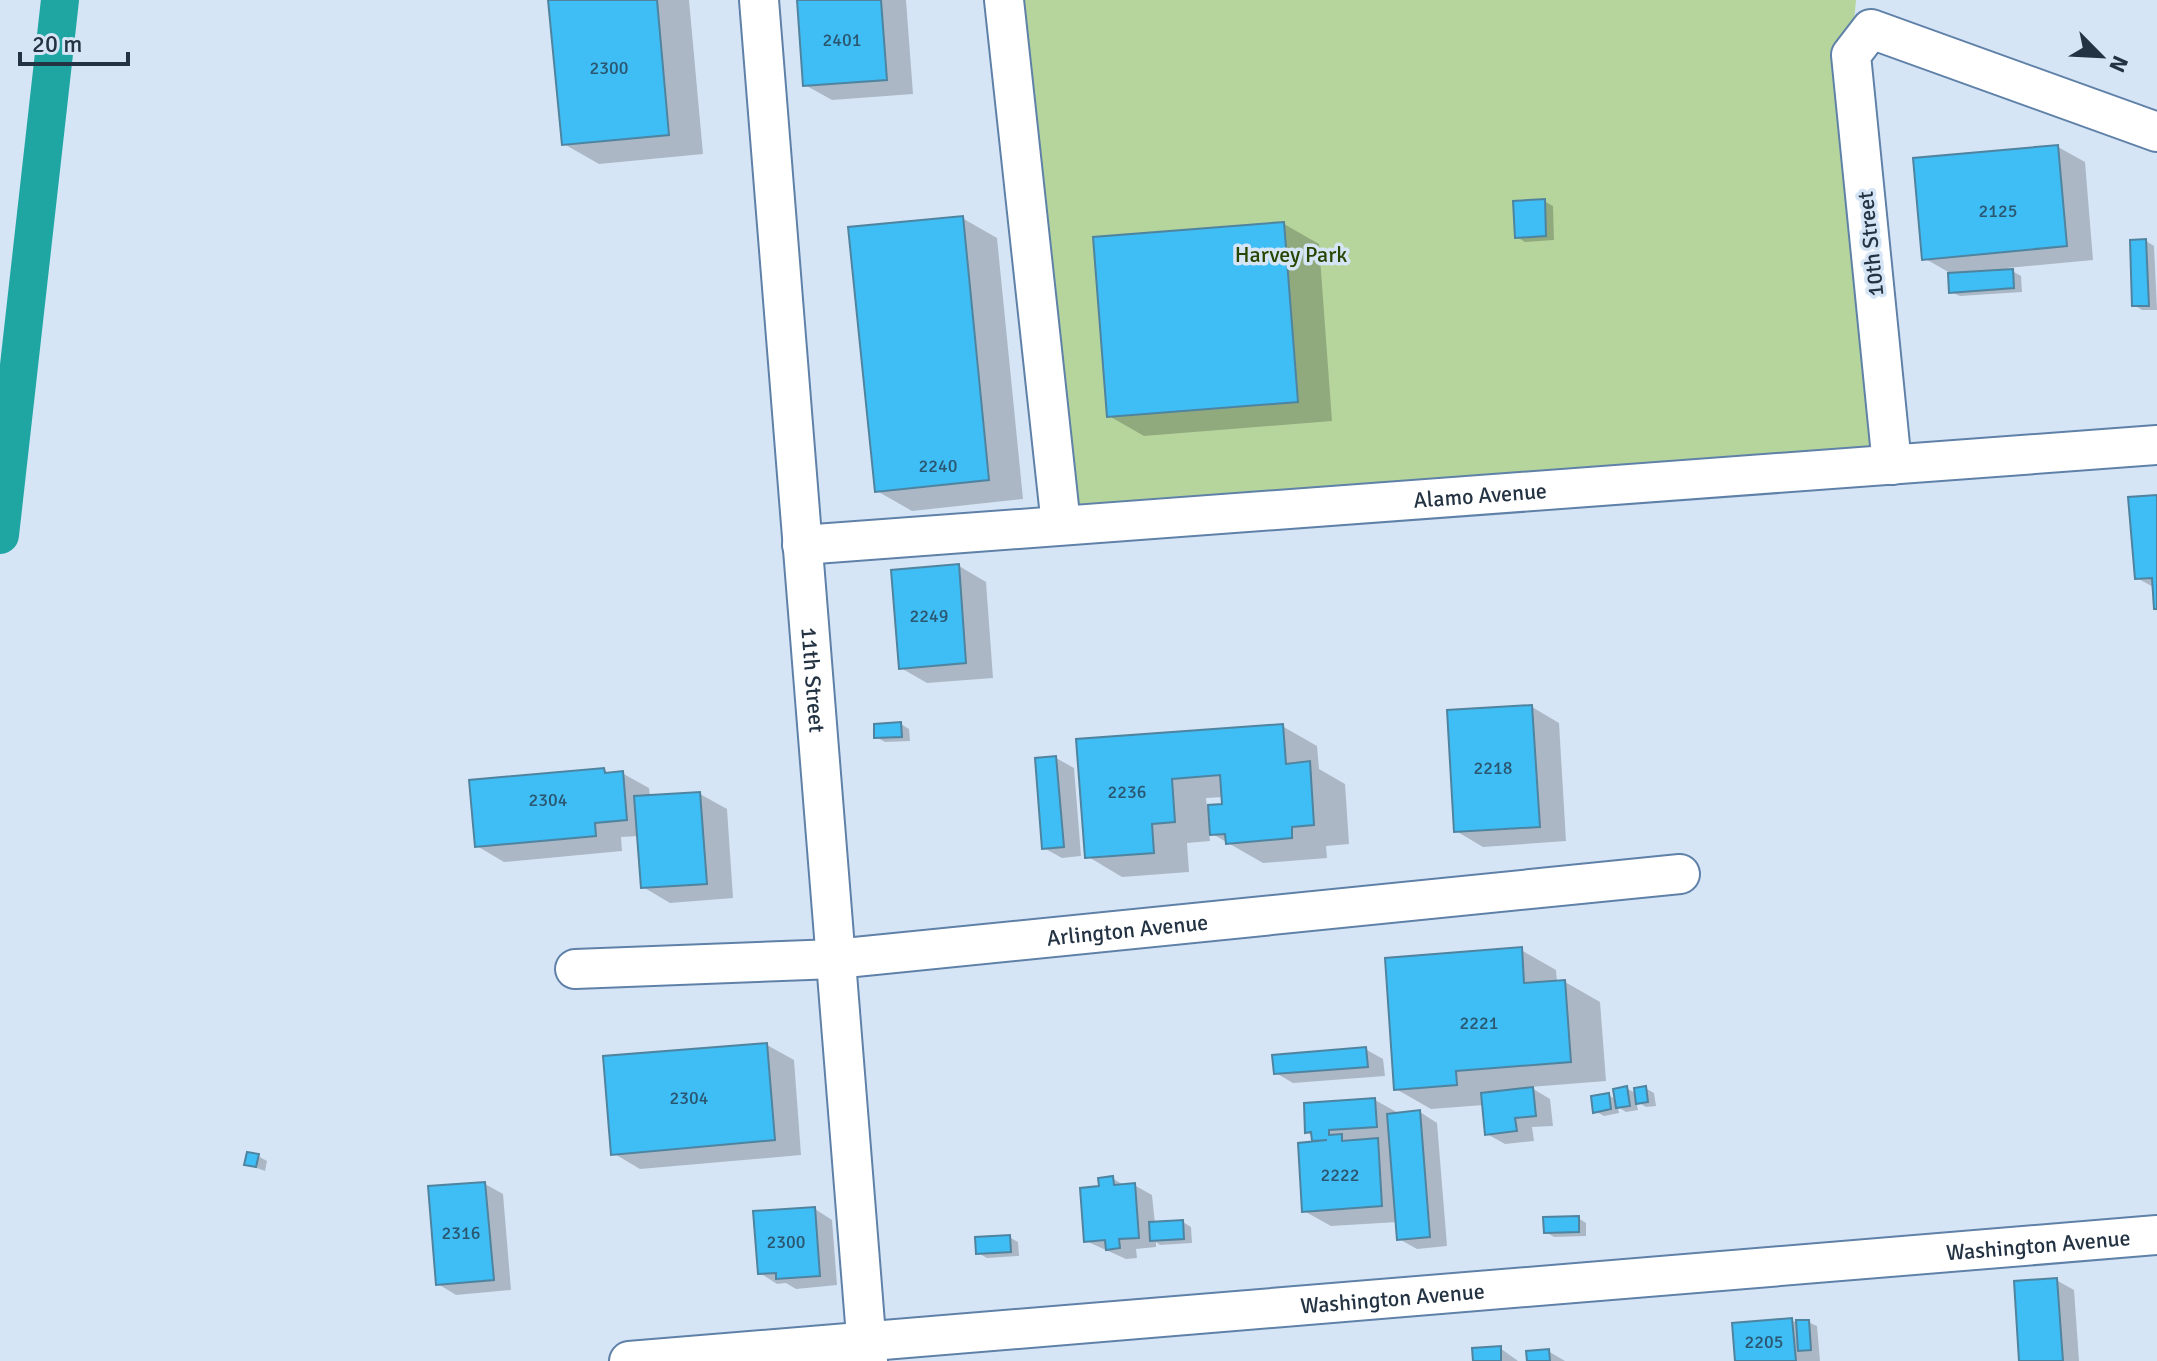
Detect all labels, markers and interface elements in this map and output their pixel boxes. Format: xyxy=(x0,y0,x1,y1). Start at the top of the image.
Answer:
scale bar xyxy=(20,16,128,66)
north arrow xyxy=(2061,16,2141,96)
text: 20 m xyxy=(32,29,82,59)
house number: 2401 xyxy=(823,29,861,51)
text: N xyxy=(2103,51,2134,76)
house number: 2300 xyxy=(590,57,628,79)
street label: 10th Street xyxy=(1852,190,1889,298)
house number: 2125 xyxy=(1979,200,2017,222)
park label: Harvey Park xyxy=(1235,241,1347,268)
house number: 2240 xyxy=(919,455,957,477)
street label: Alamo Avenue xyxy=(1413,477,1548,514)
house number: 2249 xyxy=(910,605,948,627)
street label: 11th Street xyxy=(795,626,831,734)
house number: 2218 xyxy=(1474,757,1512,779)
house number: 2236 xyxy=(1108,781,1146,803)
house number: 2304 xyxy=(529,789,568,811)
street label: Arlington Avenue xyxy=(1045,909,1209,952)
house number: 2221 xyxy=(1460,1012,1498,1034)
house number: 2304 xyxy=(670,1087,709,1109)
house number: 2222 xyxy=(1321,1164,1359,1186)
house number: 2316 xyxy=(442,1222,480,1244)
street label: Washington Avenue xyxy=(1945,1224,2132,1266)
house number: 2300 xyxy=(767,1231,805,1253)
street label: Washington Avenue xyxy=(1299,1277,1486,1320)
house number: 2205 xyxy=(1745,1331,1783,1353)

